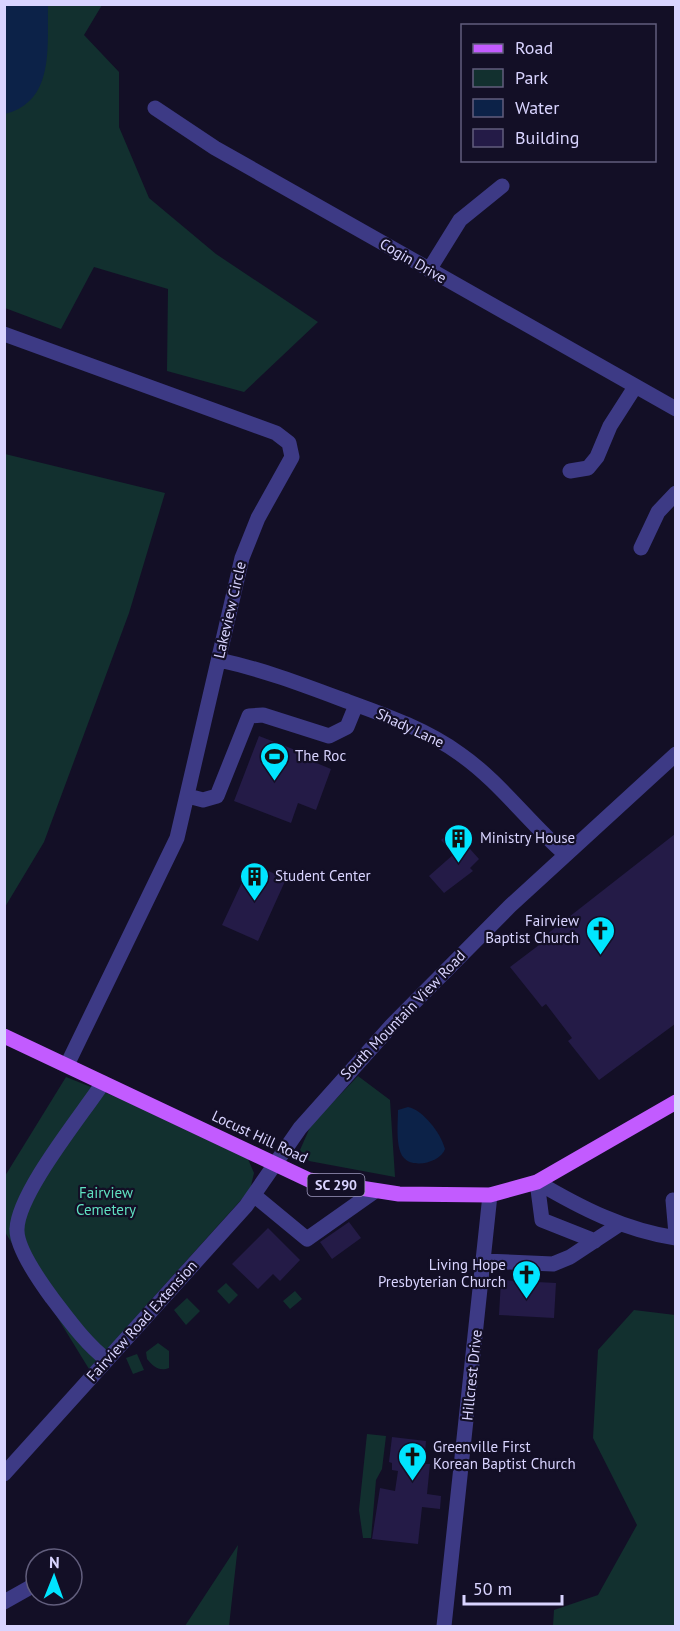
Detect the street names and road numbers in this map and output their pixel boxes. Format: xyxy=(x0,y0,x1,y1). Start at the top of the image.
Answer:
street label: Cogin Drive xyxy=(376,234,450,287)
street label: Lakeview Circle xyxy=(209,560,250,660)
street label: Shady Lane xyxy=(373,704,447,752)
street label: South Mountain View Road xyxy=(336,946,469,1083)
street label: Locust Hill Road xyxy=(209,1106,311,1167)
road number: SC 290 xyxy=(308,1174,364,1196)
street label: Fairview Road Extension xyxy=(82,1256,201,1385)
street label: Hillcrest Drive xyxy=(457,1329,486,1421)

